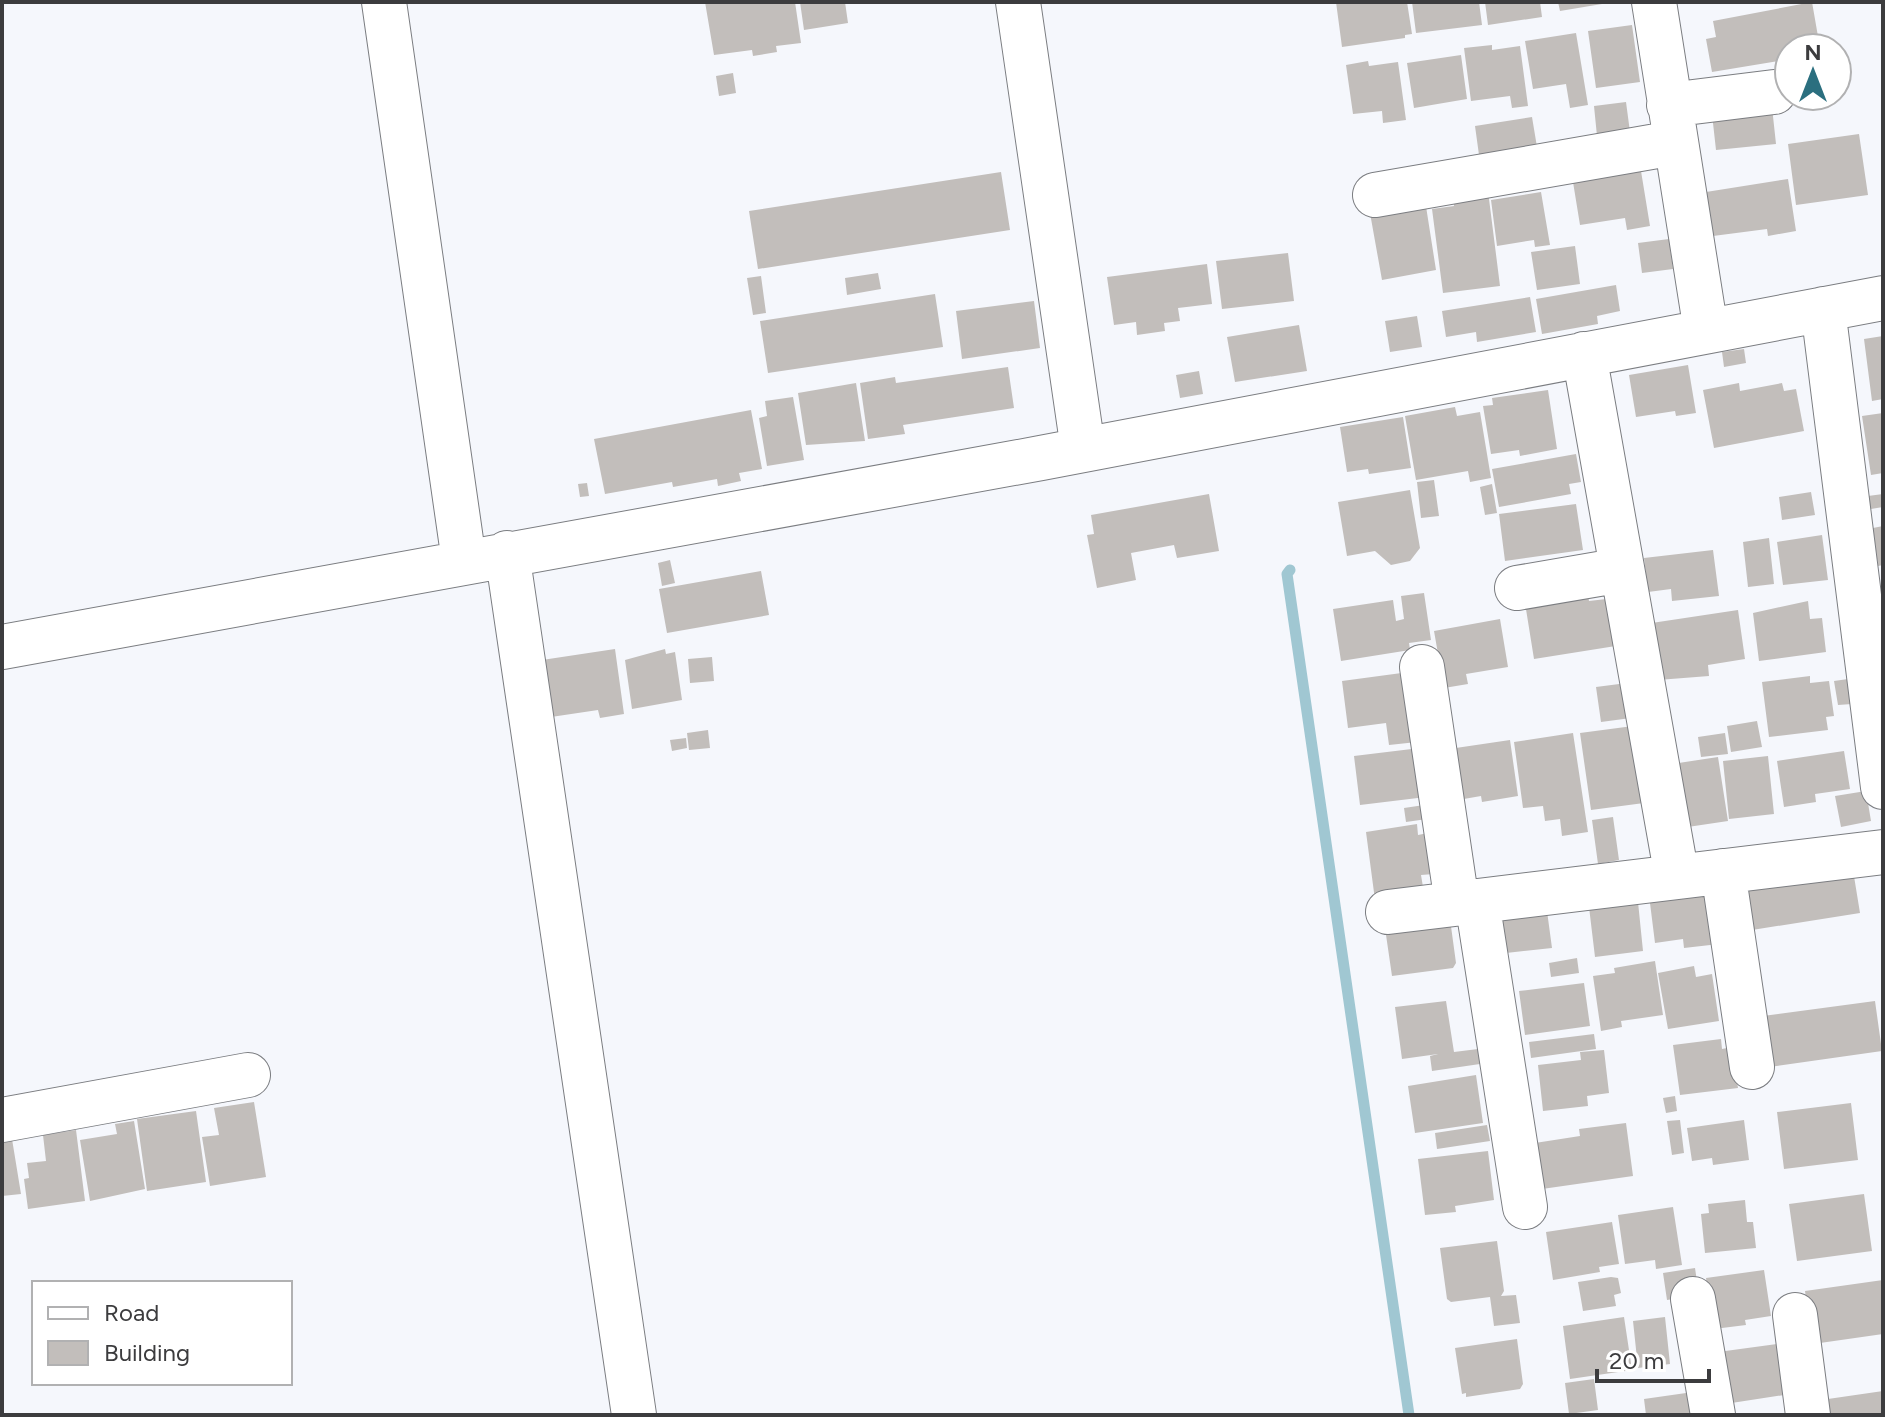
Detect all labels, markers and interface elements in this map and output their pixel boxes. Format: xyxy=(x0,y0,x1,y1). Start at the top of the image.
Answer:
north arrow xyxy=(1773,32,1853,112)
text: N xyxy=(1804,39,1822,66)
legend xyxy=(32,1281,292,1385)
text: Road xyxy=(104,1298,159,1327)
scale bar xyxy=(1597,1333,1709,1383)
text: Building xyxy=(104,1338,190,1367)
text: 20 m xyxy=(1609,1346,1664,1375)

